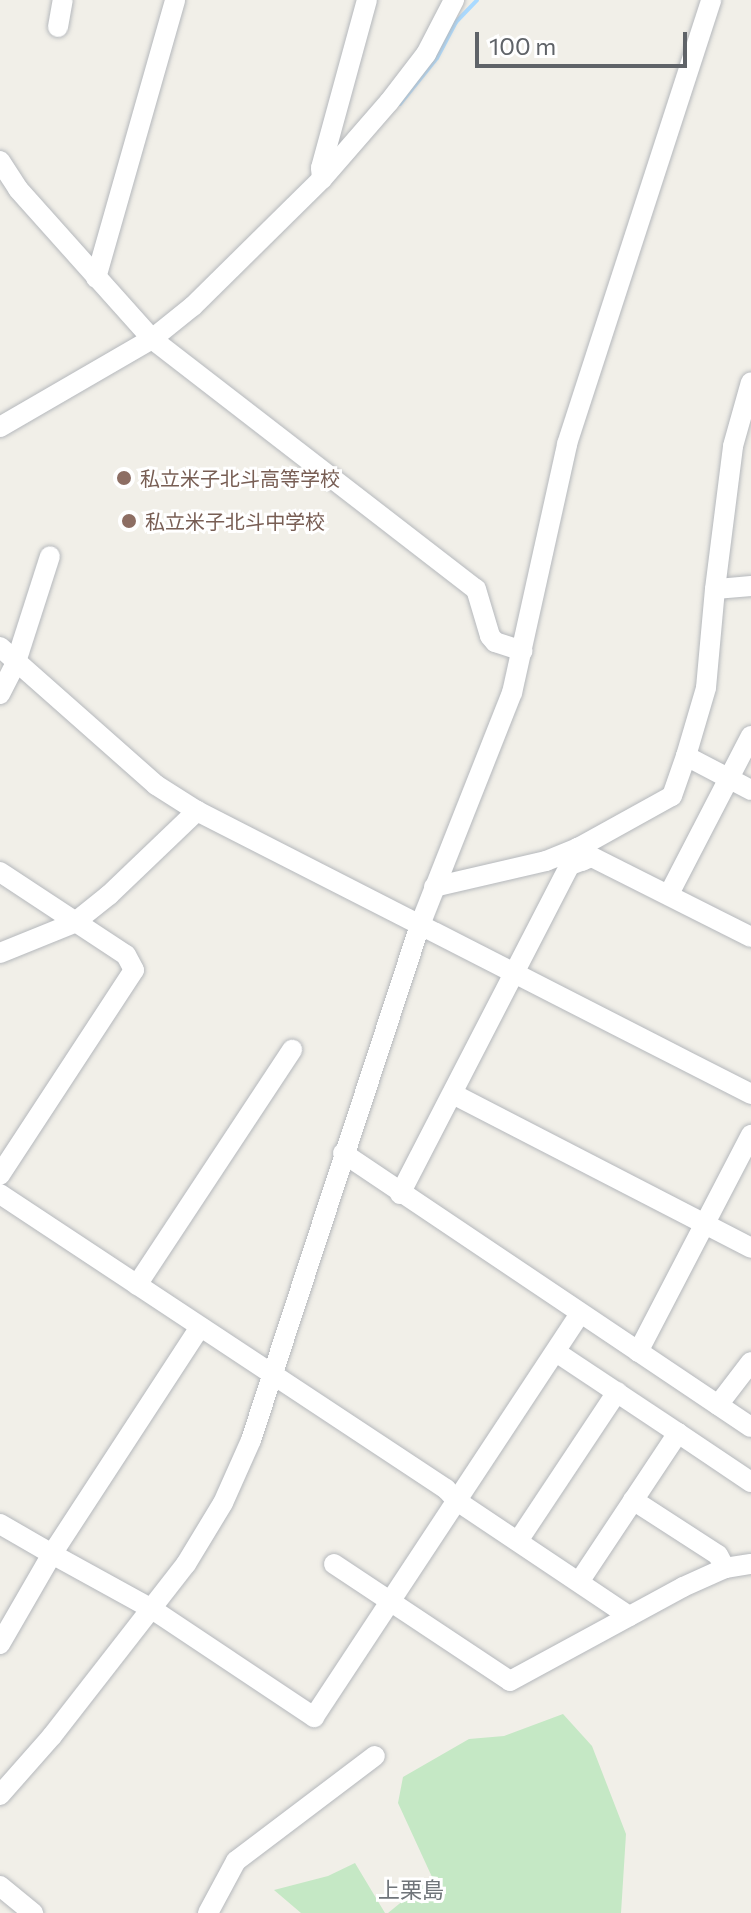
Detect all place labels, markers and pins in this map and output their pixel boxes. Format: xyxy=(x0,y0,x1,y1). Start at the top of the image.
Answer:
place label: 私立米子北斗高等学校 xyxy=(140,466,340,490)
marker: 私立米子北斗高等学校 xyxy=(115,469,133,487)
place label: 私立米子北斗中学校 xyxy=(145,509,325,533)
marker: 私立米子北斗中学校 xyxy=(120,512,138,530)

